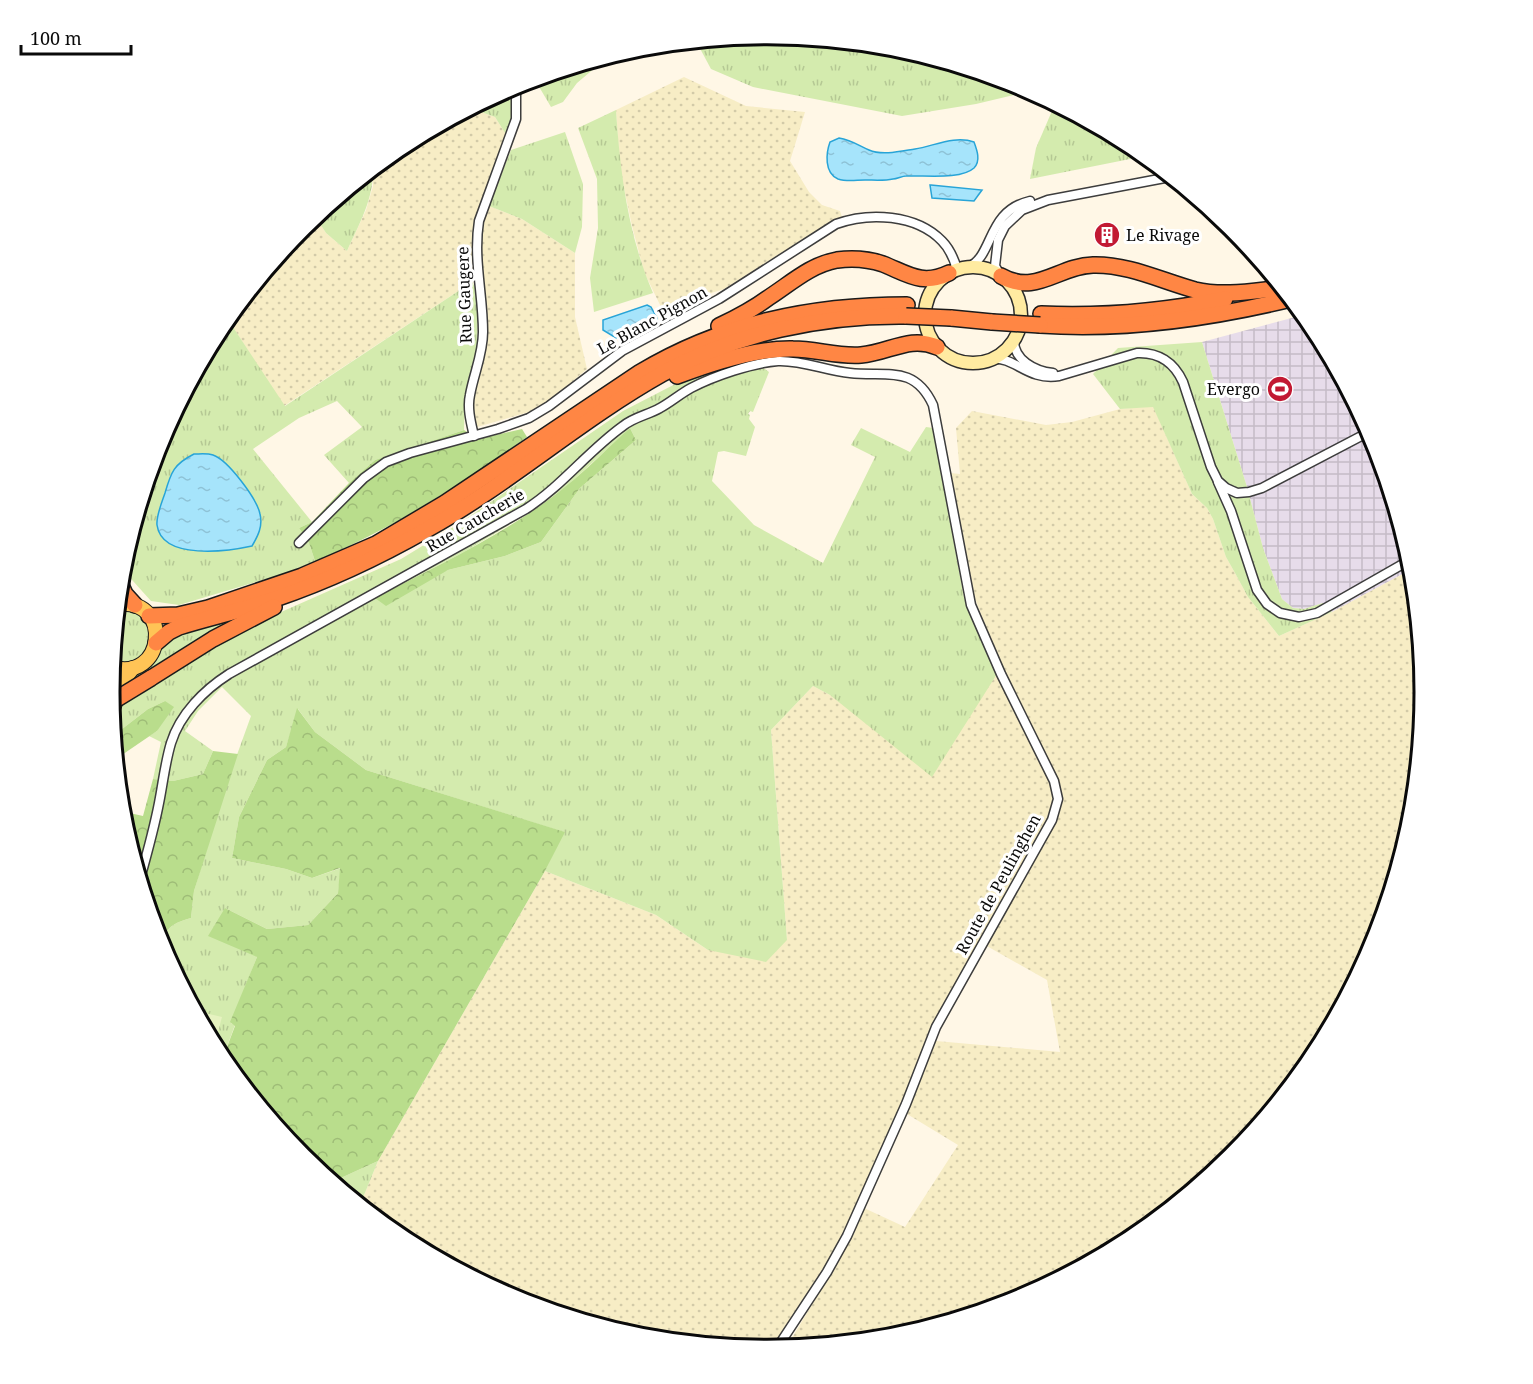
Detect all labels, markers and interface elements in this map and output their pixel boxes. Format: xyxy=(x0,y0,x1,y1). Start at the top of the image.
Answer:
scale bar xyxy=(21,18,130,56)
text: 100 m xyxy=(30,26,82,50)
building icon: Le Rivage xyxy=(1092,220,1122,250)
place label: Le Rivage xyxy=(1126,224,1200,246)
street label: Rue Gaugere xyxy=(451,246,477,344)
street label: Le Blanc Pignon xyxy=(593,281,711,359)
sports icon: Evergo xyxy=(1265,374,1295,404)
place label: Evergo xyxy=(1207,378,1260,400)
street label: Rue Caucherie xyxy=(422,483,528,557)
street label: Route de Peulinghen xyxy=(950,810,1046,958)

